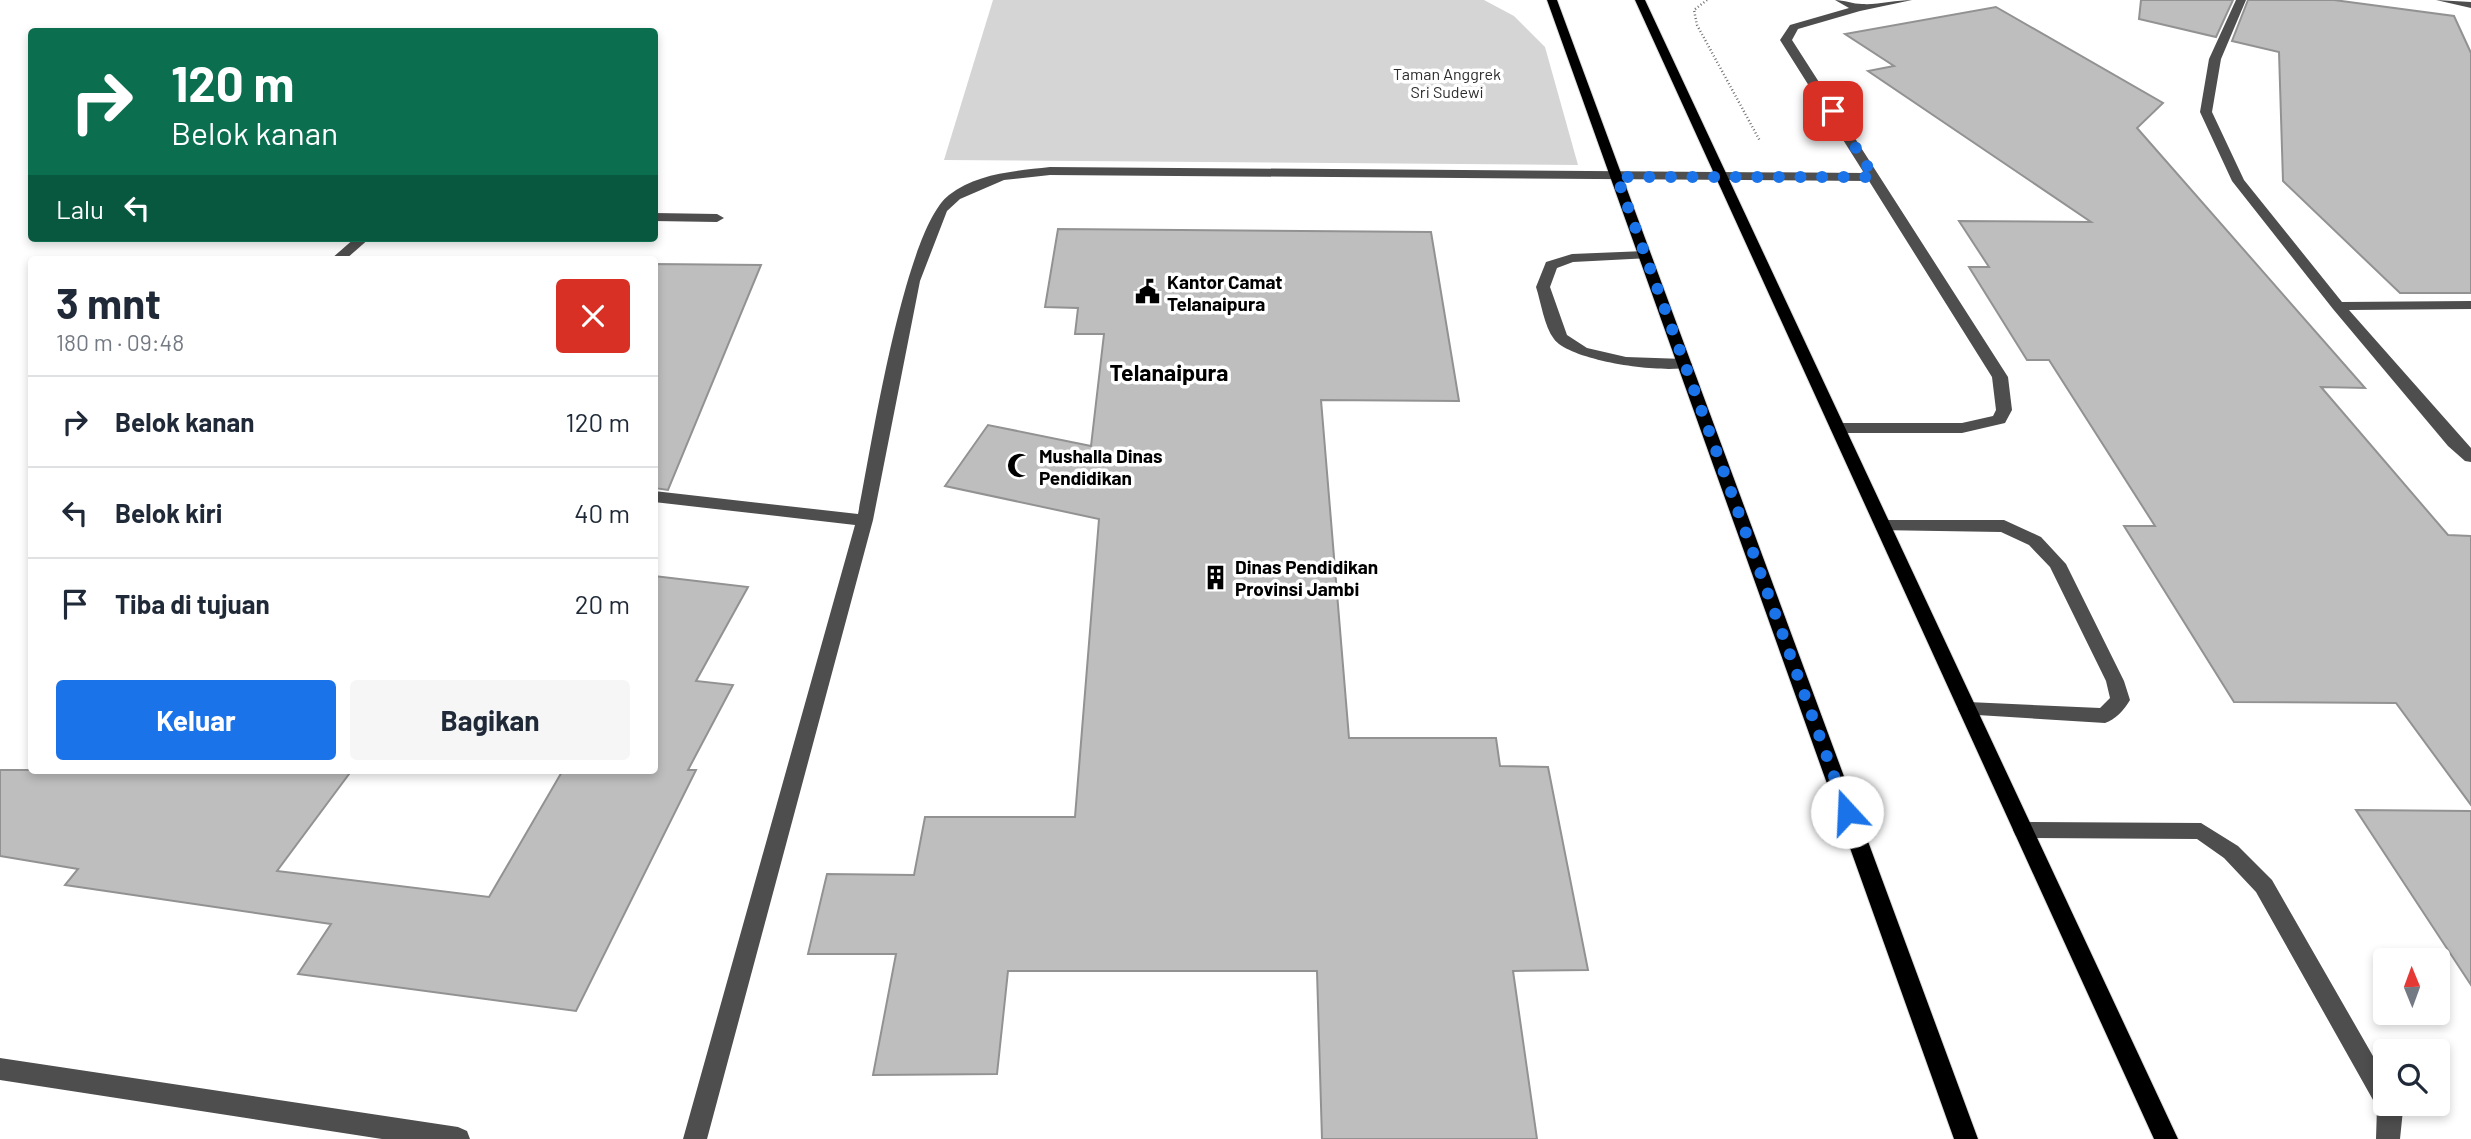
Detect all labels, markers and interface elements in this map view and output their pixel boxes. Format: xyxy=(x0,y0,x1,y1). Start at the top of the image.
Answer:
text: 120 m xyxy=(171,53,294,112)
icon: right xyxy=(56,56,147,147)
park label: Taman Anggrek Sri Sudewi xyxy=(1393,64,1501,101)
pin xyxy=(1803,81,1863,141)
icon: arrive xyxy=(1814,92,1852,130)
text: Belok kanan xyxy=(171,113,338,151)
icon: left xyxy=(118,189,156,227)
text: Lalu xyxy=(56,193,104,224)
place label: Kantor Camat Telanaipura xyxy=(1167,270,1283,315)
text: 3 mnt xyxy=(56,277,161,327)
public building icon: Kantor Camat Telanaipura xyxy=(1133,278,1161,306)
button: close xyxy=(556,279,630,353)
text: 180 m · 09:48 xyxy=(56,328,184,356)
district label: Telanaipura xyxy=(1110,358,1228,386)
icon: right xyxy=(56,403,94,441)
text: Belok kanan xyxy=(115,406,254,437)
text: 120 m xyxy=(566,406,630,437)
place label: Mushalla Dinas Pendidikan xyxy=(1039,444,1163,489)
mosque icon: Mushalla Dinas Pendidikan xyxy=(1005,452,1033,480)
icon: left xyxy=(56,494,94,532)
text: Belok kiri xyxy=(115,497,222,528)
text: 40 m xyxy=(574,497,630,528)
place label: Dinas Pendidikan Provinsi Jambi xyxy=(1235,555,1378,600)
building icon: Dinas Pendidikan Provinsi Jambi xyxy=(1201,563,1229,591)
icon: arrive xyxy=(56,585,94,623)
text: Tiba di tujuan xyxy=(115,588,270,619)
text: 20 m xyxy=(575,588,630,619)
button: Keluar xyxy=(56,680,336,760)
button: Bagikan xyxy=(350,680,630,760)
position arrow xyxy=(1810,775,1884,849)
north arrow xyxy=(2373,948,2450,1026)
map controls xyxy=(2373,948,2450,1116)
button: search xyxy=(2373,1039,2450,1116)

